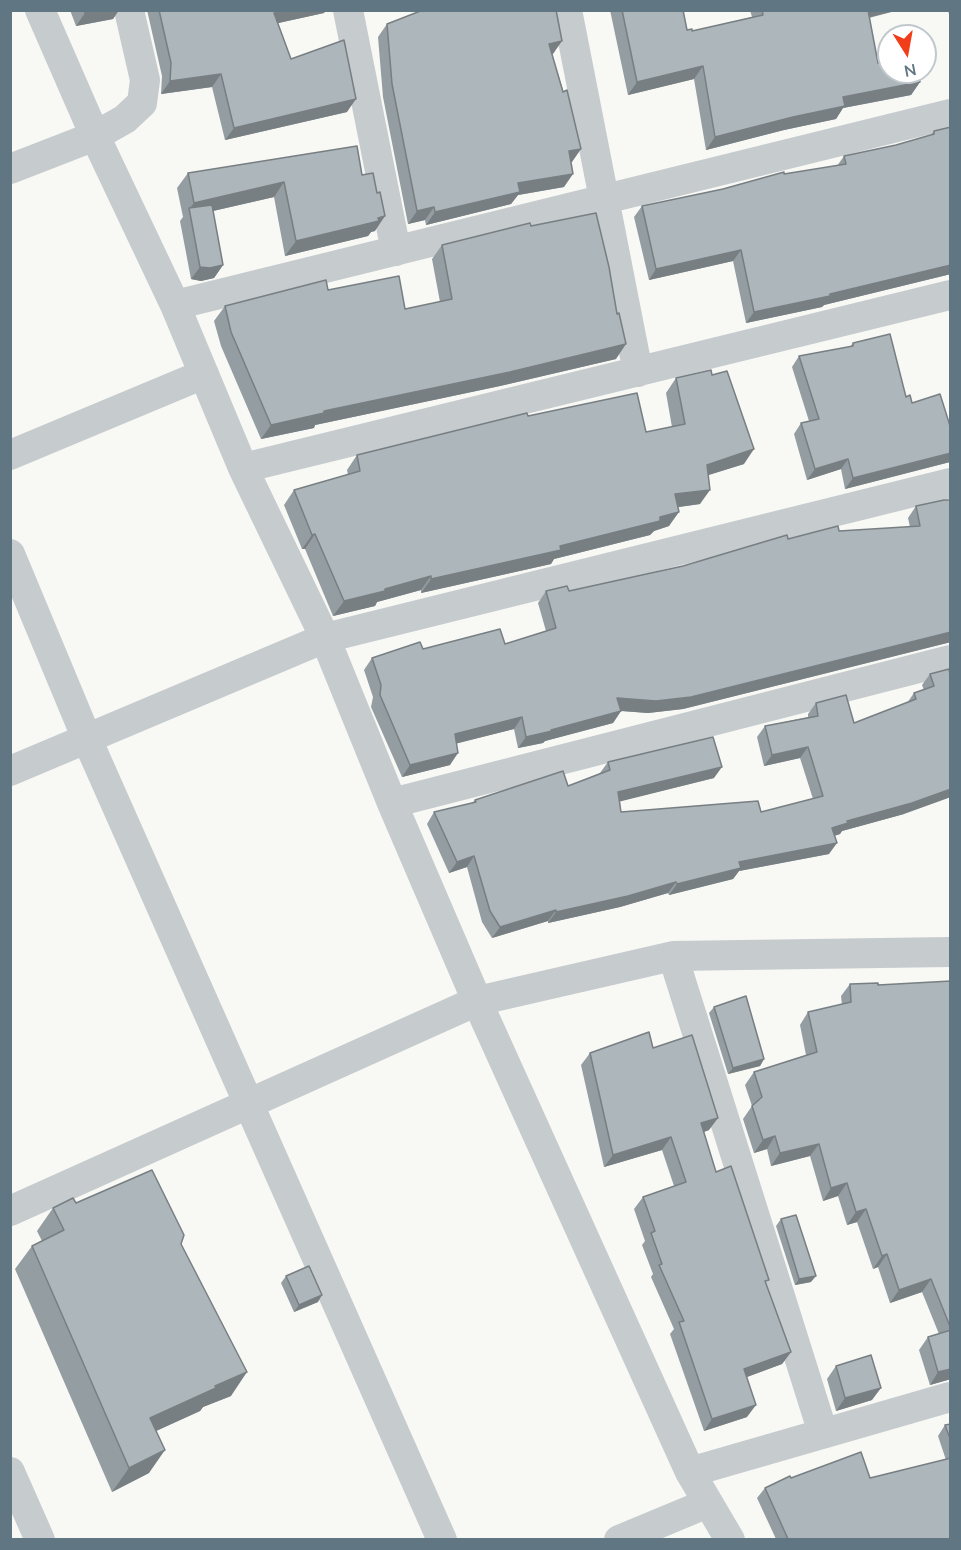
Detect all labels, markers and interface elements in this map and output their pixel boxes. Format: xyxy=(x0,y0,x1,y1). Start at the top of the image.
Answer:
north arrow xyxy=(877,24,937,84)
text: N xyxy=(902,58,918,82)

